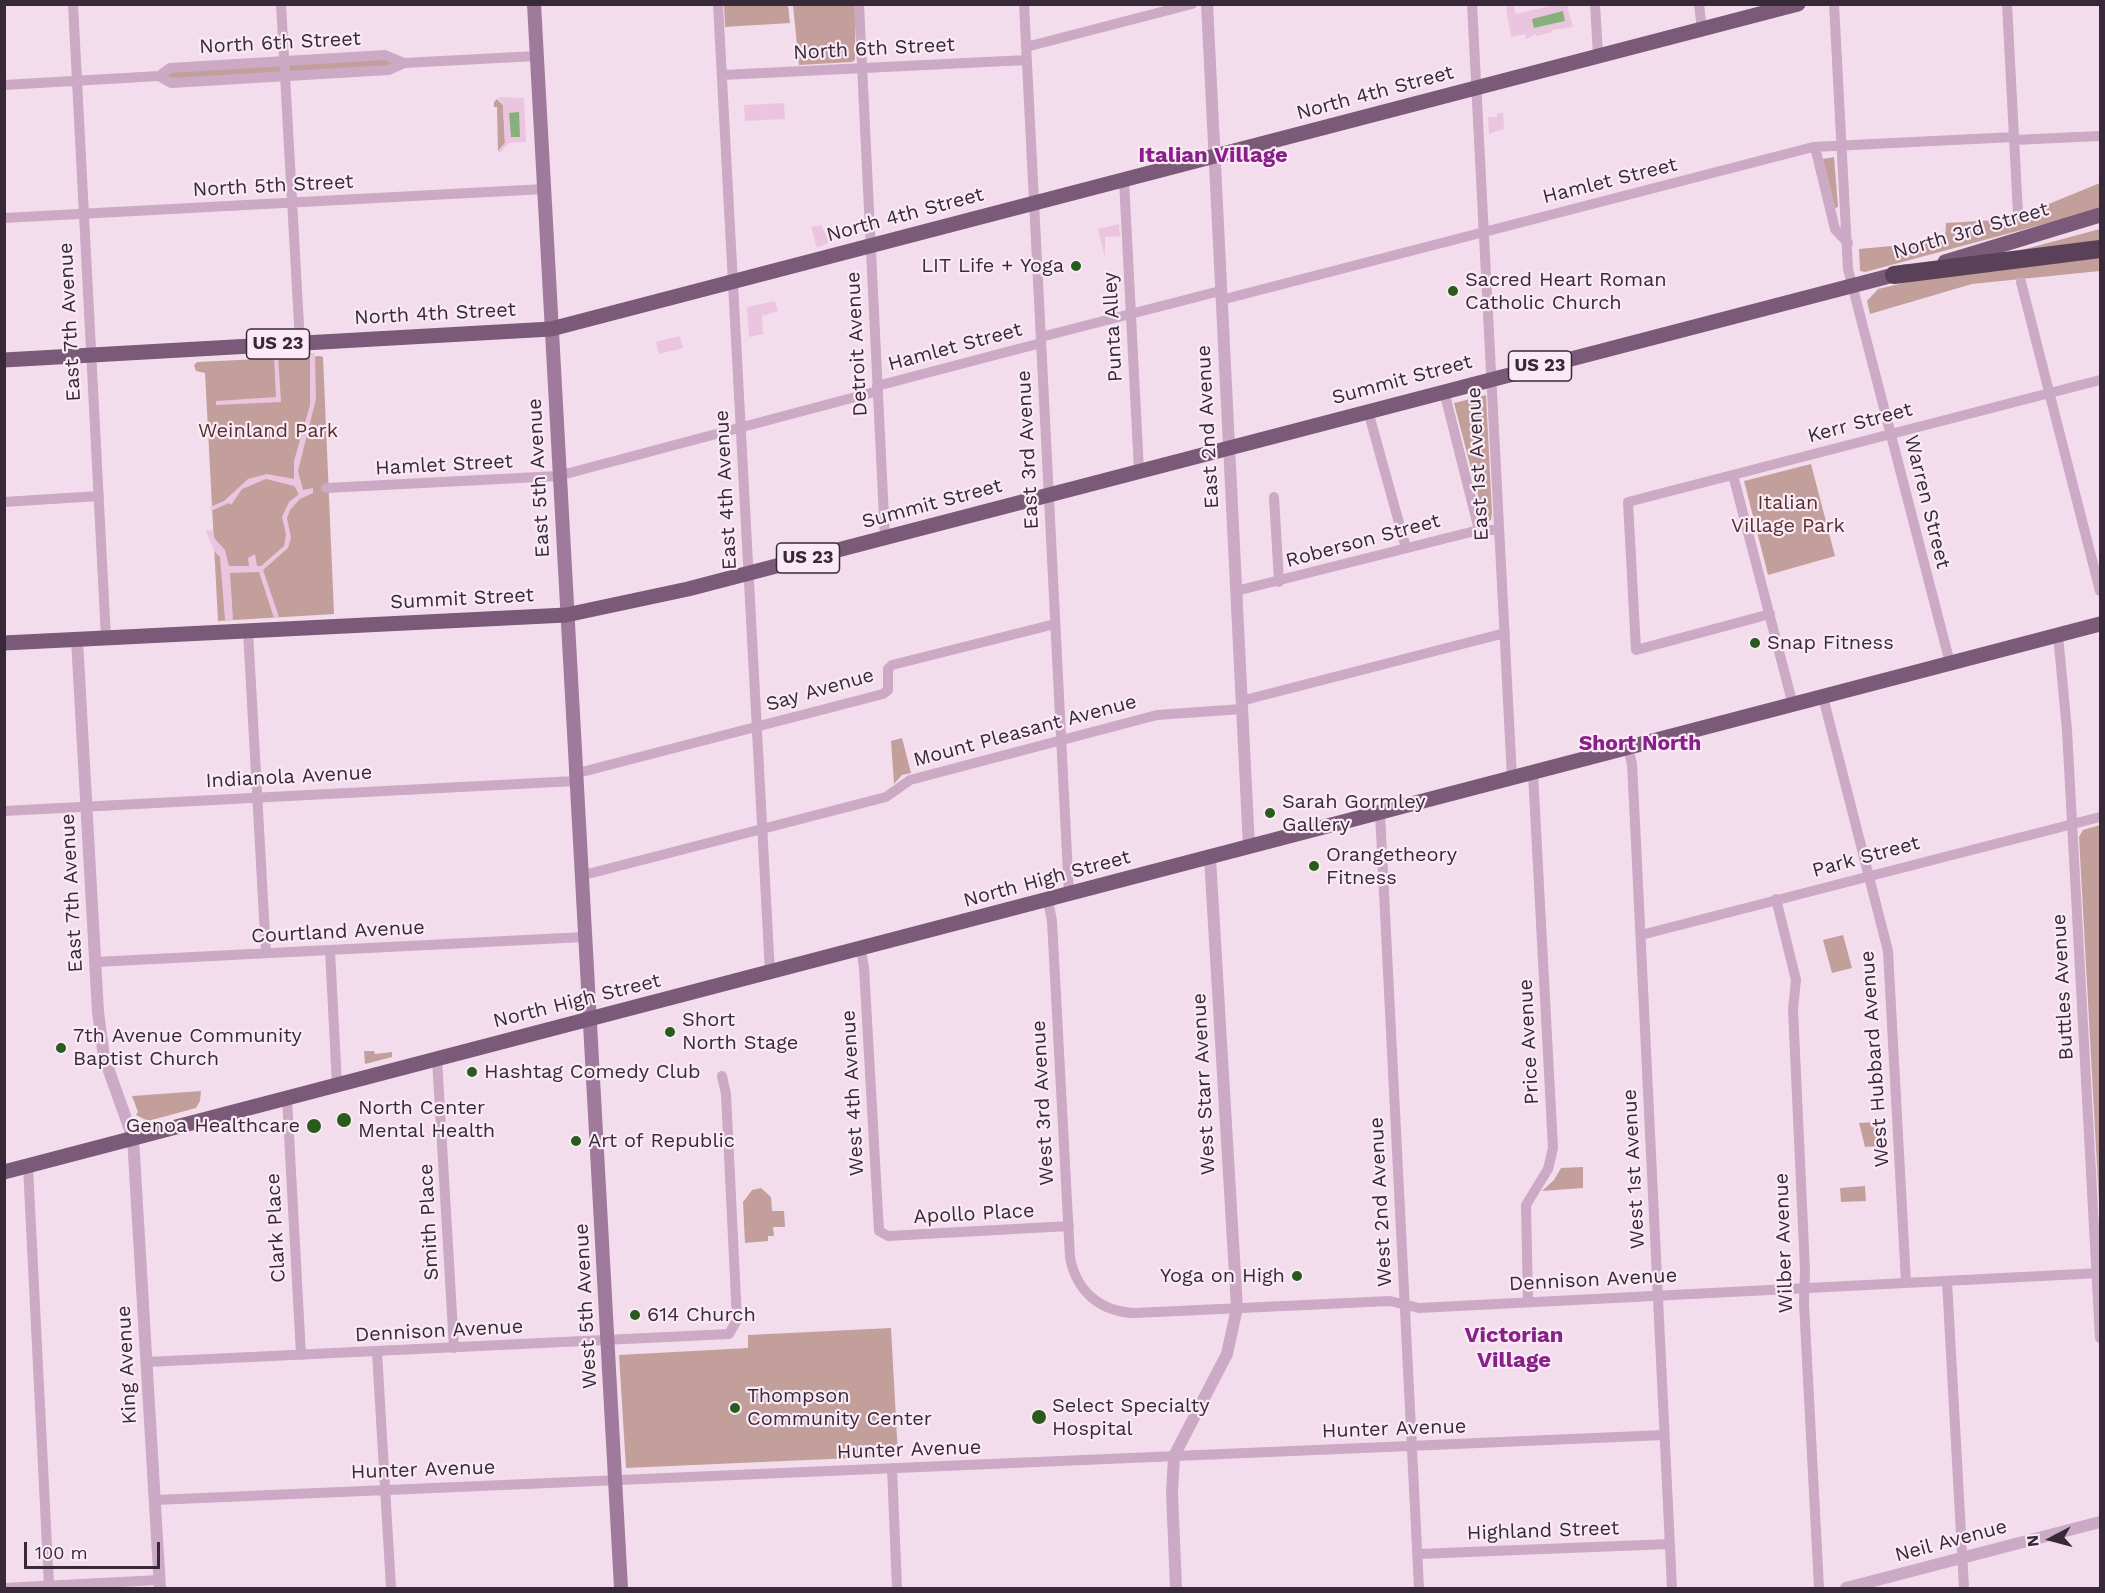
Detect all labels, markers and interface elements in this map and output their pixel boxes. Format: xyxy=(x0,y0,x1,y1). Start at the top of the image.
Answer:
street label: North 6th Street xyxy=(199,27,361,59)
street label: North 6th Street xyxy=(793,33,955,65)
street label: North 4th Street xyxy=(1294,60,1456,126)
district label: Italian Village xyxy=(1138,143,1288,169)
street label: Hamlet Street xyxy=(1540,153,1680,209)
street label: North 5th Street xyxy=(192,170,354,202)
street label: North 4th Street xyxy=(824,182,986,248)
street label: North 3rd Street xyxy=(1890,197,2052,265)
street label: East 7th Avenue xyxy=(54,242,86,402)
place label: LIT Life + Yoga xyxy=(921,254,1064,278)
marker: LIT Life + Yoga xyxy=(1069,259,1083,273)
place label: Sacred Heart Roman Catholic Church xyxy=(1465,268,1667,315)
street label: Detroit Avenue xyxy=(841,271,873,417)
street label: Punta Alley xyxy=(1098,271,1128,383)
marker: Sacred Heart Roman Catholic Church xyxy=(1446,284,1460,298)
street label: North 4th Street xyxy=(354,298,516,330)
street label: Hamlet Street xyxy=(885,318,1025,376)
road number: US 23 xyxy=(246,329,310,359)
street label: East 2nd Avenue xyxy=(1192,345,1224,509)
street label: Summit Street xyxy=(1329,350,1475,410)
road number: US 23 xyxy=(1508,351,1572,381)
street label: East 3rd Avenue xyxy=(1012,370,1044,530)
street label: East 1st Avenue xyxy=(1462,386,1494,542)
street label: East 5th Avenue xyxy=(523,398,555,558)
street label: Kerr Street xyxy=(1805,398,1915,448)
street label: East 4th Avenue xyxy=(710,409,742,571)
park label: Weinland Park xyxy=(198,419,338,443)
street label: Warren Street xyxy=(1899,433,1955,571)
street label: Hamlet Street xyxy=(375,449,513,481)
street label: Summit Street xyxy=(859,474,1005,534)
park label: Italian Village Park xyxy=(1731,491,1845,538)
street label: Roberson Street xyxy=(1283,509,1443,573)
road number: US 23 xyxy=(776,543,840,573)
street label: Summit Street xyxy=(390,583,534,615)
place label: Snap Fitness xyxy=(1767,631,1894,655)
marker: Snap Fitness xyxy=(1748,636,1762,650)
street label: Say Avenue xyxy=(763,663,877,717)
street label: Mount Pleasant Avenue xyxy=(911,690,1139,772)
district label: Short North xyxy=(1579,731,1701,757)
street label: Indianola Avenue xyxy=(205,761,373,793)
place label: Sarah Gormley Gallery xyxy=(1282,790,1426,837)
marker: Sarah Gormley Gallery xyxy=(1263,806,1277,820)
street label: East 7th Avenue xyxy=(56,813,88,973)
street label: Park Street xyxy=(1810,831,1922,883)
place label: Orangetheory Fitness xyxy=(1326,843,1457,890)
street label: North High Street xyxy=(961,845,1133,913)
marker: Orangetheory Fitness xyxy=(1307,859,1321,873)
street label: Buttles Avenue xyxy=(2047,913,2079,1061)
street label: Courtland Avenue xyxy=(251,915,425,949)
street label: West Hubbard Avenue xyxy=(1855,950,1895,1168)
street label: North High Street xyxy=(491,969,663,1033)
street label: Price Avenue xyxy=(1514,978,1544,1106)
street label: West Starr Avenue xyxy=(1187,992,1221,1176)
place label: Short North Stage xyxy=(682,1008,798,1055)
street label: West 4th Avenue xyxy=(837,1009,869,1177)
street label: West 3rd Avenue xyxy=(1027,1020,1059,1186)
place label: 7th Avenue Community Baptist Church xyxy=(73,1024,302,1071)
marker: Short North Stage xyxy=(663,1025,677,1039)
marker: 7th Avenue Community Baptist Church xyxy=(54,1041,68,1055)
place label: Hashtag Comedy Club xyxy=(484,1060,701,1084)
marker: Hashtag Comedy Club xyxy=(465,1065,479,1079)
street label: West 1st Avenue xyxy=(1618,1088,1650,1250)
place label: North Center Mental Health xyxy=(358,1096,495,1143)
marker: North Center Mental Health xyxy=(335,1111,353,1129)
place label: Genoa Healthcare xyxy=(126,1114,300,1138)
marker: Genoa Healthcare xyxy=(305,1117,323,1135)
street label: West 2nd Avenue xyxy=(1365,1117,1397,1287)
place label: Art of Republic xyxy=(588,1129,735,1153)
marker: Art of Republic xyxy=(569,1134,583,1148)
street label: Smith Place xyxy=(414,1163,444,1281)
street label: Wilber Avenue xyxy=(1770,1172,1798,1314)
street label: Clark Place xyxy=(261,1173,291,1283)
street label: Apollo Place xyxy=(913,1199,1035,1229)
street label: West 5th Avenue xyxy=(570,1223,602,1389)
place label: Yoga on High xyxy=(1160,1264,1285,1288)
street label: Dennison Avenue xyxy=(1508,1264,1678,1296)
marker: Yoga on High xyxy=(1290,1269,1304,1283)
place label: 614 Church xyxy=(647,1303,756,1327)
street label: King Avenue xyxy=(112,1305,142,1425)
marker: 614 Church xyxy=(628,1308,642,1322)
street label: Dennison Avenue xyxy=(354,1315,524,1347)
district label: Victorian Village xyxy=(1465,1323,1563,1374)
place label: Thompson Community Center xyxy=(747,1384,932,1431)
place label: Select Specialty Hospital xyxy=(1052,1394,1209,1441)
marker: Thompson Community Center xyxy=(728,1401,742,1415)
marker: Select Specialty Hospital xyxy=(1030,1408,1048,1426)
street label: Hunter Avenue xyxy=(1321,1414,1467,1444)
street label: Hunter Avenue xyxy=(836,1435,982,1465)
street label: Hunter Avenue xyxy=(350,1455,496,1485)
north arrow xyxy=(2021,1509,2081,1569)
street label: Neil Avenue xyxy=(1892,1515,2010,1567)
street label: Highland Street xyxy=(1466,1516,1620,1546)
scale bar xyxy=(27,1530,164,1568)
text: N xyxy=(2023,1534,2043,1548)
text: 100 m xyxy=(35,1542,88,1563)

